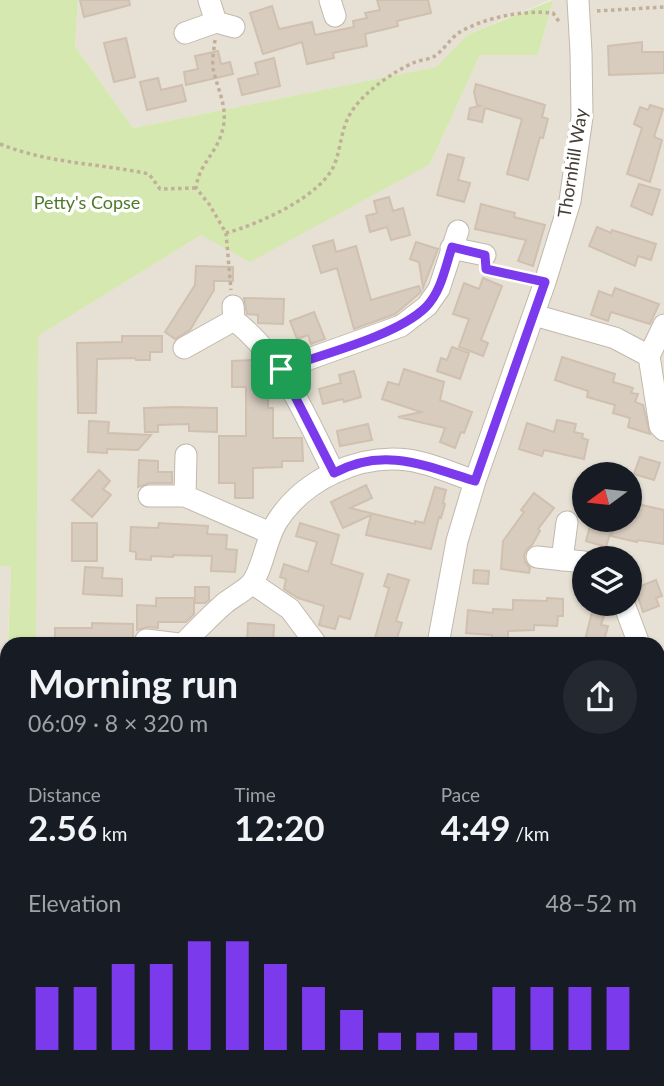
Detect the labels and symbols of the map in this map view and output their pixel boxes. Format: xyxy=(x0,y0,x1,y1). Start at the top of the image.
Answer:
street label: Thornhill Way xyxy=(553,106,592,219)
park label: Petty's Copse xyxy=(34,191,140,213)
pin xyxy=(251,339,311,399)
north arrow xyxy=(572,462,642,532)

